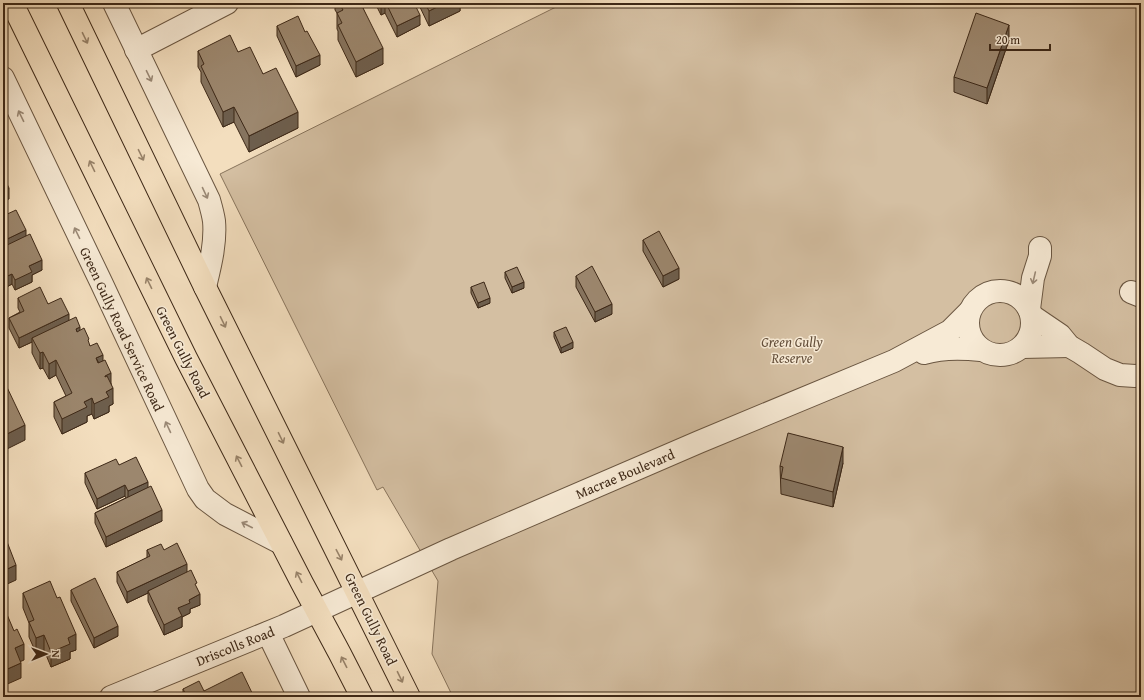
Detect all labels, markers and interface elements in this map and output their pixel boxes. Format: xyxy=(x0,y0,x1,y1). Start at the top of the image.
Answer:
scale bar xyxy=(990,26,1050,52)
text: 20 m xyxy=(996,31,1020,48)
one-way arrow xyxy=(82,32,89,44)
one-way arrow xyxy=(146,70,153,82)
one-way arrow xyxy=(17,110,24,122)
one-way arrow xyxy=(138,149,145,161)
one-way arrow xyxy=(88,160,95,172)
one-way arrow xyxy=(202,187,209,199)
one-way arrow xyxy=(73,228,80,240)
street label: Green Gully Road Service Road xyxy=(75,244,169,415)
one-way arrow xyxy=(1029,271,1037,284)
one-way arrow xyxy=(145,277,152,289)
street label: Green Gully Road xyxy=(151,302,215,402)
one-way arrow xyxy=(220,316,227,328)
park label: Green Gully Reserve xyxy=(761,332,823,368)
one-way arrow xyxy=(164,421,171,433)
one-way arrow xyxy=(278,432,285,444)
street label: Macrae Boulevard xyxy=(572,444,678,504)
one-way arrow xyxy=(235,455,243,467)
one-way arrow xyxy=(241,521,253,528)
one-way arrow xyxy=(335,549,343,561)
street label: Green Gully Road xyxy=(340,569,402,669)
one-way arrow xyxy=(294,571,302,583)
street label: Driscolls Road xyxy=(193,621,278,671)
north arrow xyxy=(26,634,66,674)
text: N xyxy=(48,650,64,658)
one-way arrow xyxy=(340,656,348,668)
one-way arrow xyxy=(397,671,404,683)

